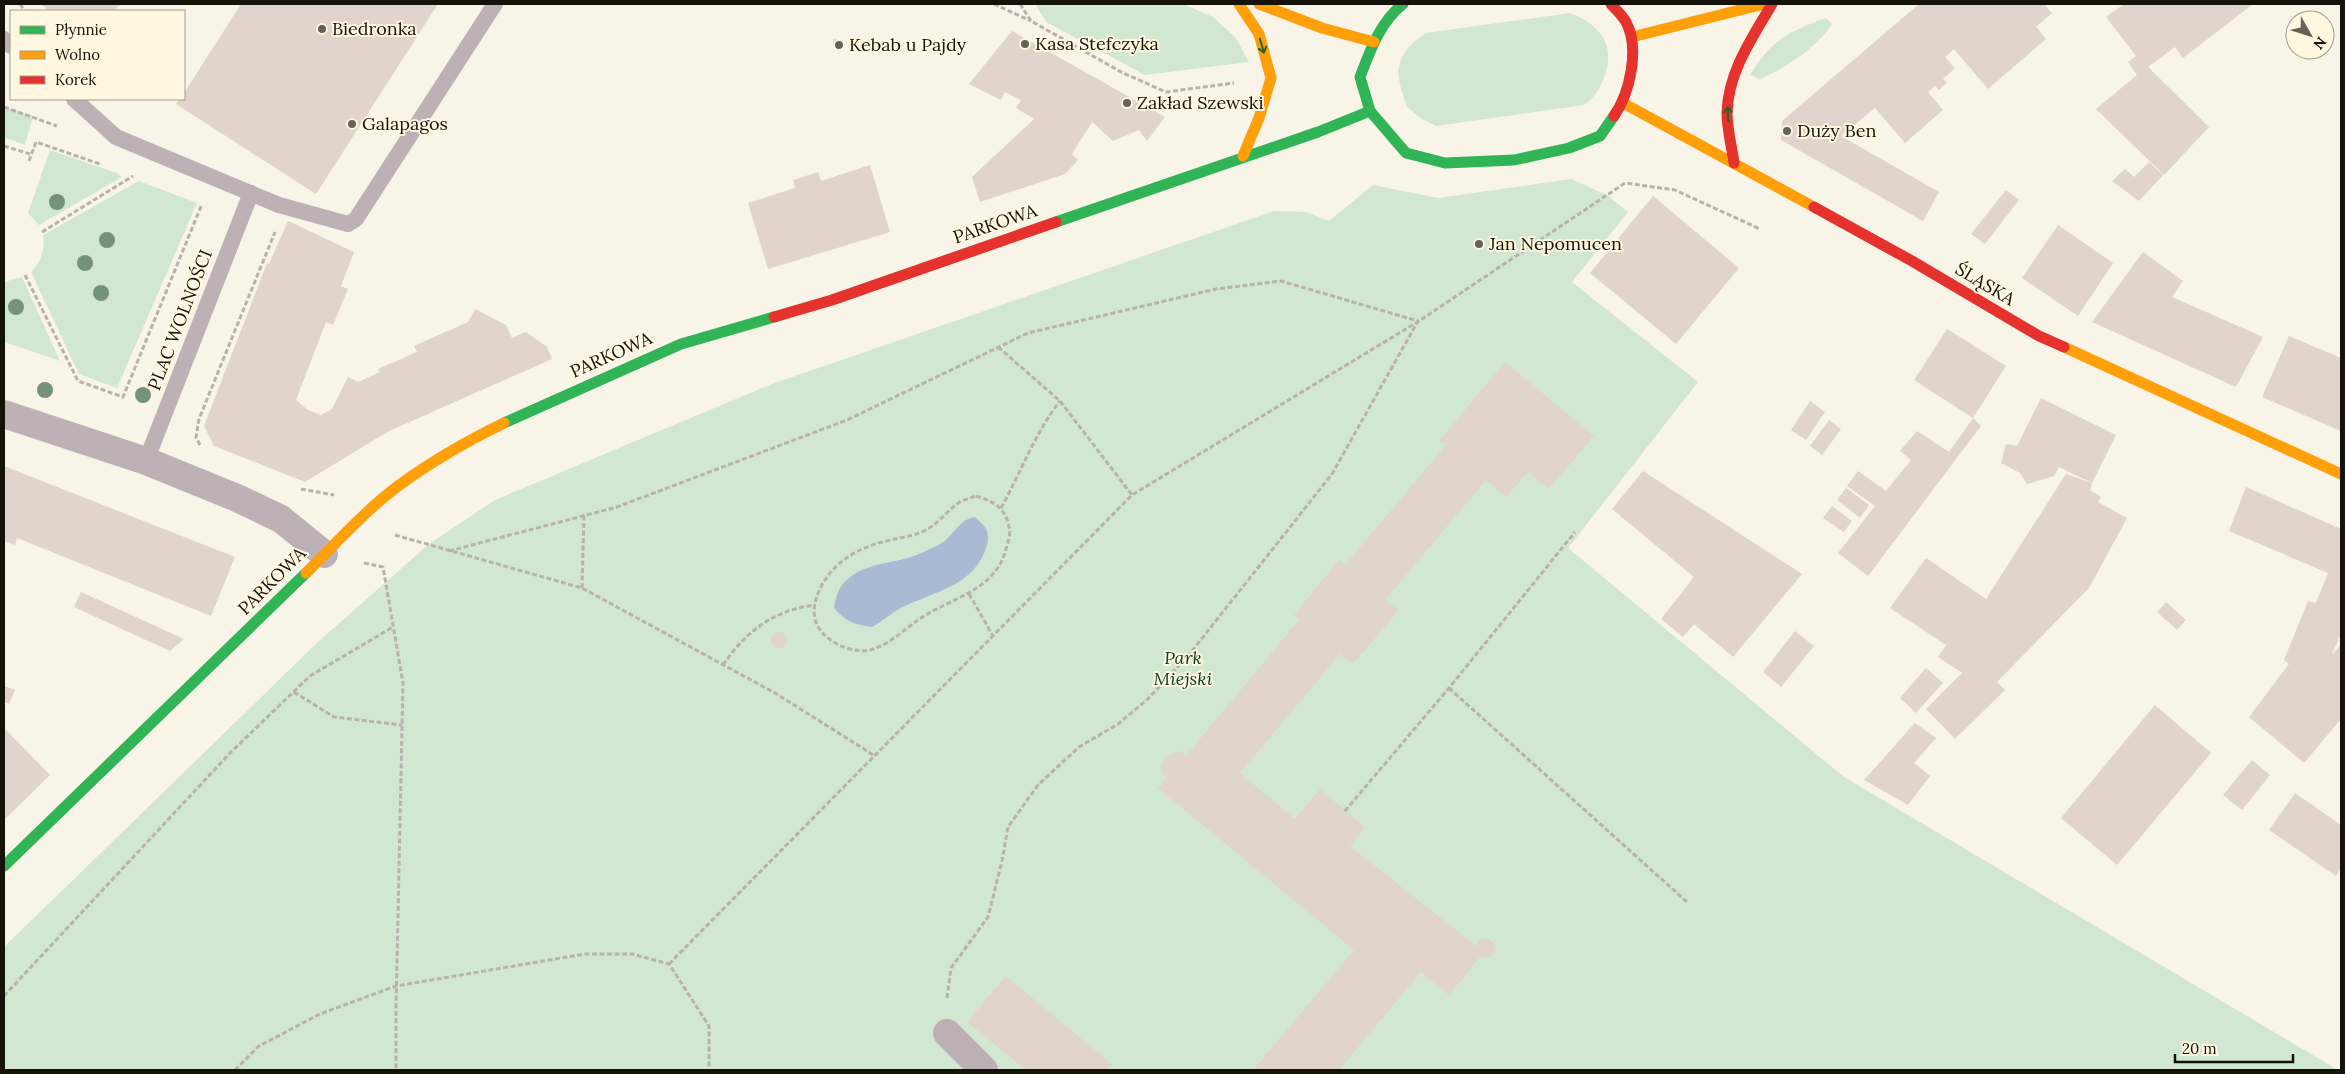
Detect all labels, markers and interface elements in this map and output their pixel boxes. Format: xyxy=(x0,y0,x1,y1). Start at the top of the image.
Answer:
legend xyxy=(10,10,185,100)
north arrow xyxy=(2285,10,2335,60)
place label: Biedronka xyxy=(332,17,417,40)
text: Płynnie xyxy=(55,20,107,39)
marker: Biedronka xyxy=(316,23,328,35)
place label: Kasa Stefczyka xyxy=(1035,32,1159,55)
place label: Kebab u Pajdy xyxy=(849,33,967,56)
text: N xyxy=(2310,33,2331,53)
marker: Kasa Stefczyka xyxy=(1019,38,1031,50)
one-way arrow xyxy=(1258,38,1268,54)
marker: Kebab u Pajdy xyxy=(833,39,845,51)
text: Wolno xyxy=(55,45,100,64)
text: Korek xyxy=(55,70,96,89)
place label: Zakład Szewski xyxy=(1137,91,1264,114)
marker: Zakład Szewski xyxy=(1121,97,1133,109)
one-way arrow xyxy=(1723,107,1733,123)
place label: Galapagos xyxy=(362,112,448,135)
marker: Galapagos xyxy=(346,118,358,130)
place label: Duży Ben xyxy=(1797,119,1877,142)
marker: Duży Ben xyxy=(1781,125,1793,137)
street label: PARKOWA xyxy=(950,198,1040,249)
place label: Jan Nepomucen xyxy=(1488,232,1622,255)
marker: Jan Nepomucen xyxy=(1473,238,1485,250)
street label: PLAC WOLNOŚCI xyxy=(142,246,217,393)
street label: ŚLĄSKA xyxy=(1951,257,2020,311)
street label: PARKOWA xyxy=(566,326,656,383)
street label: PARKOWA xyxy=(233,541,311,620)
park label: Park Miejski xyxy=(1154,646,1213,690)
scale bar xyxy=(2175,1032,2292,1064)
text: 20 m xyxy=(2182,1039,2217,1058)

